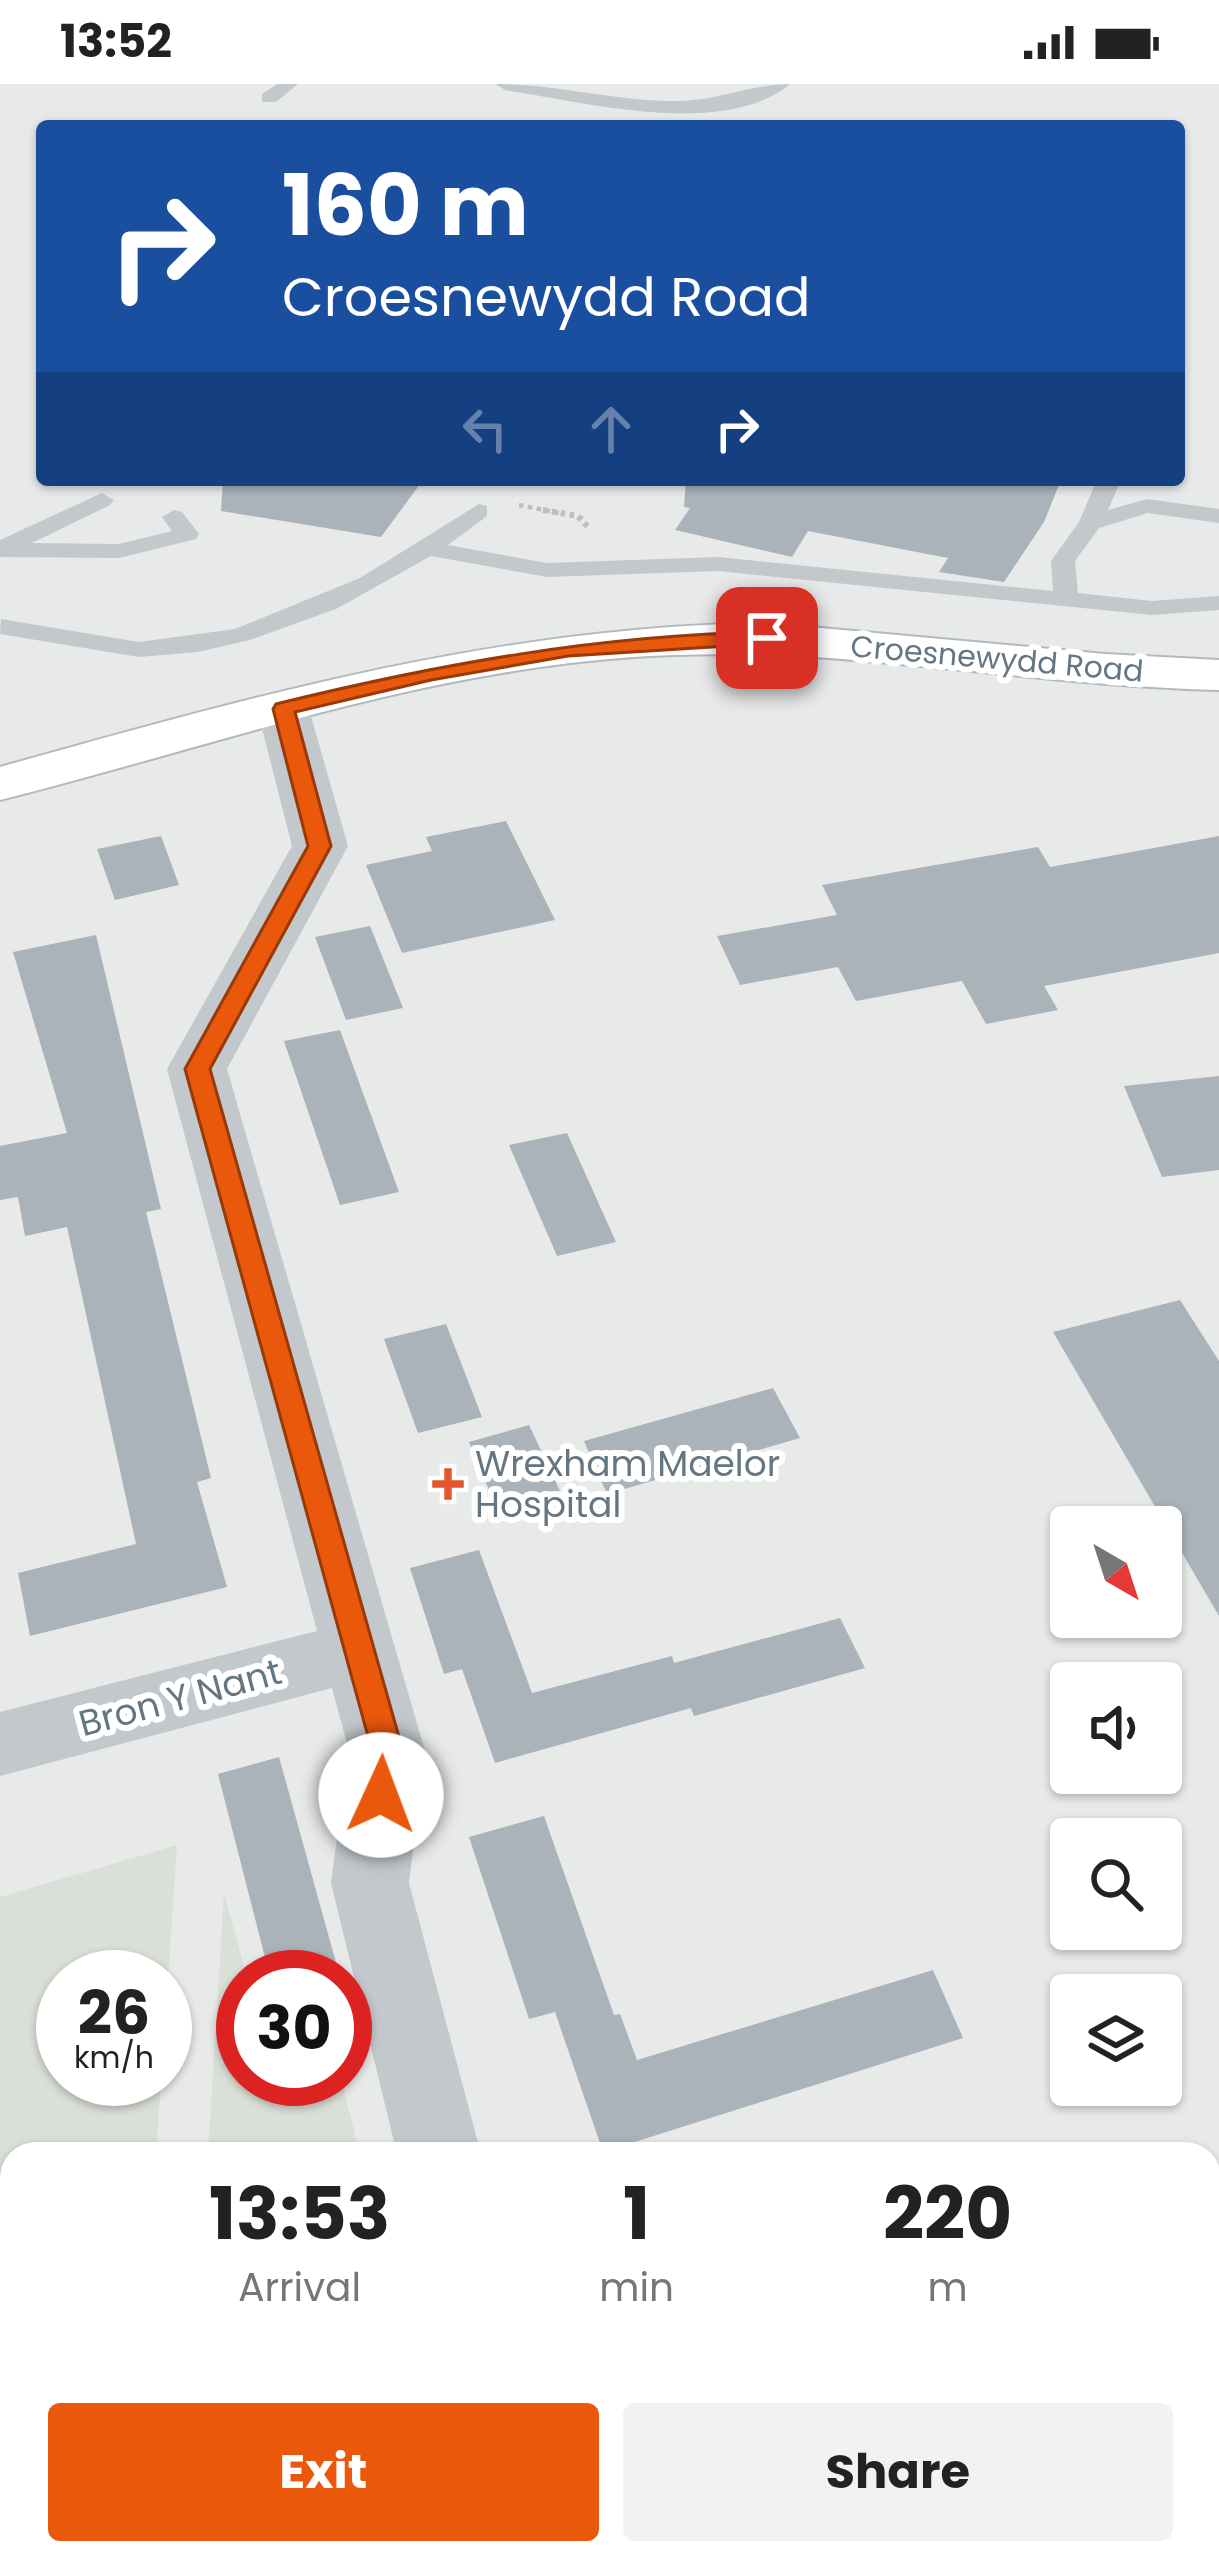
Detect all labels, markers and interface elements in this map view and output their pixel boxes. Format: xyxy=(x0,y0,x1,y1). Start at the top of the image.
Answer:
text: 13:52 xyxy=(60,10,172,73)
text: 160 m xyxy=(282,147,529,264)
icon: right xyxy=(84,168,240,324)
text: Croesnewydd Road xyxy=(282,259,811,335)
icon: left xyxy=(452,396,518,462)
icon: ahead xyxy=(578,396,644,462)
icon: right xyxy=(704,396,770,462)
pin xyxy=(716,587,818,689)
icon: arrive xyxy=(734,605,800,671)
street label: Croesnewydd Road xyxy=(849,624,1145,693)
place label: Wrexham Maelor Hospital xyxy=(475,1438,780,1530)
marker: Wrexham Maelor Hospital xyxy=(432,1468,464,1500)
north arrow xyxy=(1050,1506,1182,1638)
map controls xyxy=(1050,1506,1182,2106)
street label: Bron Y Nant xyxy=(73,1646,287,1749)
button: sound xyxy=(1050,1662,1182,1794)
position arrow xyxy=(318,1732,444,1858)
button: search xyxy=(1050,1818,1182,1950)
speed limit sign: 30 xyxy=(216,1950,372,2106)
text: 26 xyxy=(78,1971,150,2055)
button: layers xyxy=(1050,1974,1182,2106)
text: km/h xyxy=(74,2036,154,2079)
text: 13:53 xyxy=(209,2163,390,2264)
text: 1 xyxy=(623,2163,650,2264)
text: 220 xyxy=(883,2163,1012,2264)
text: Arrival xyxy=(238,2260,361,2315)
text: min xyxy=(599,2260,674,2315)
text: m xyxy=(927,2260,968,2315)
button: Exit xyxy=(48,2403,599,2541)
button: Share xyxy=(623,2403,1173,2541)

